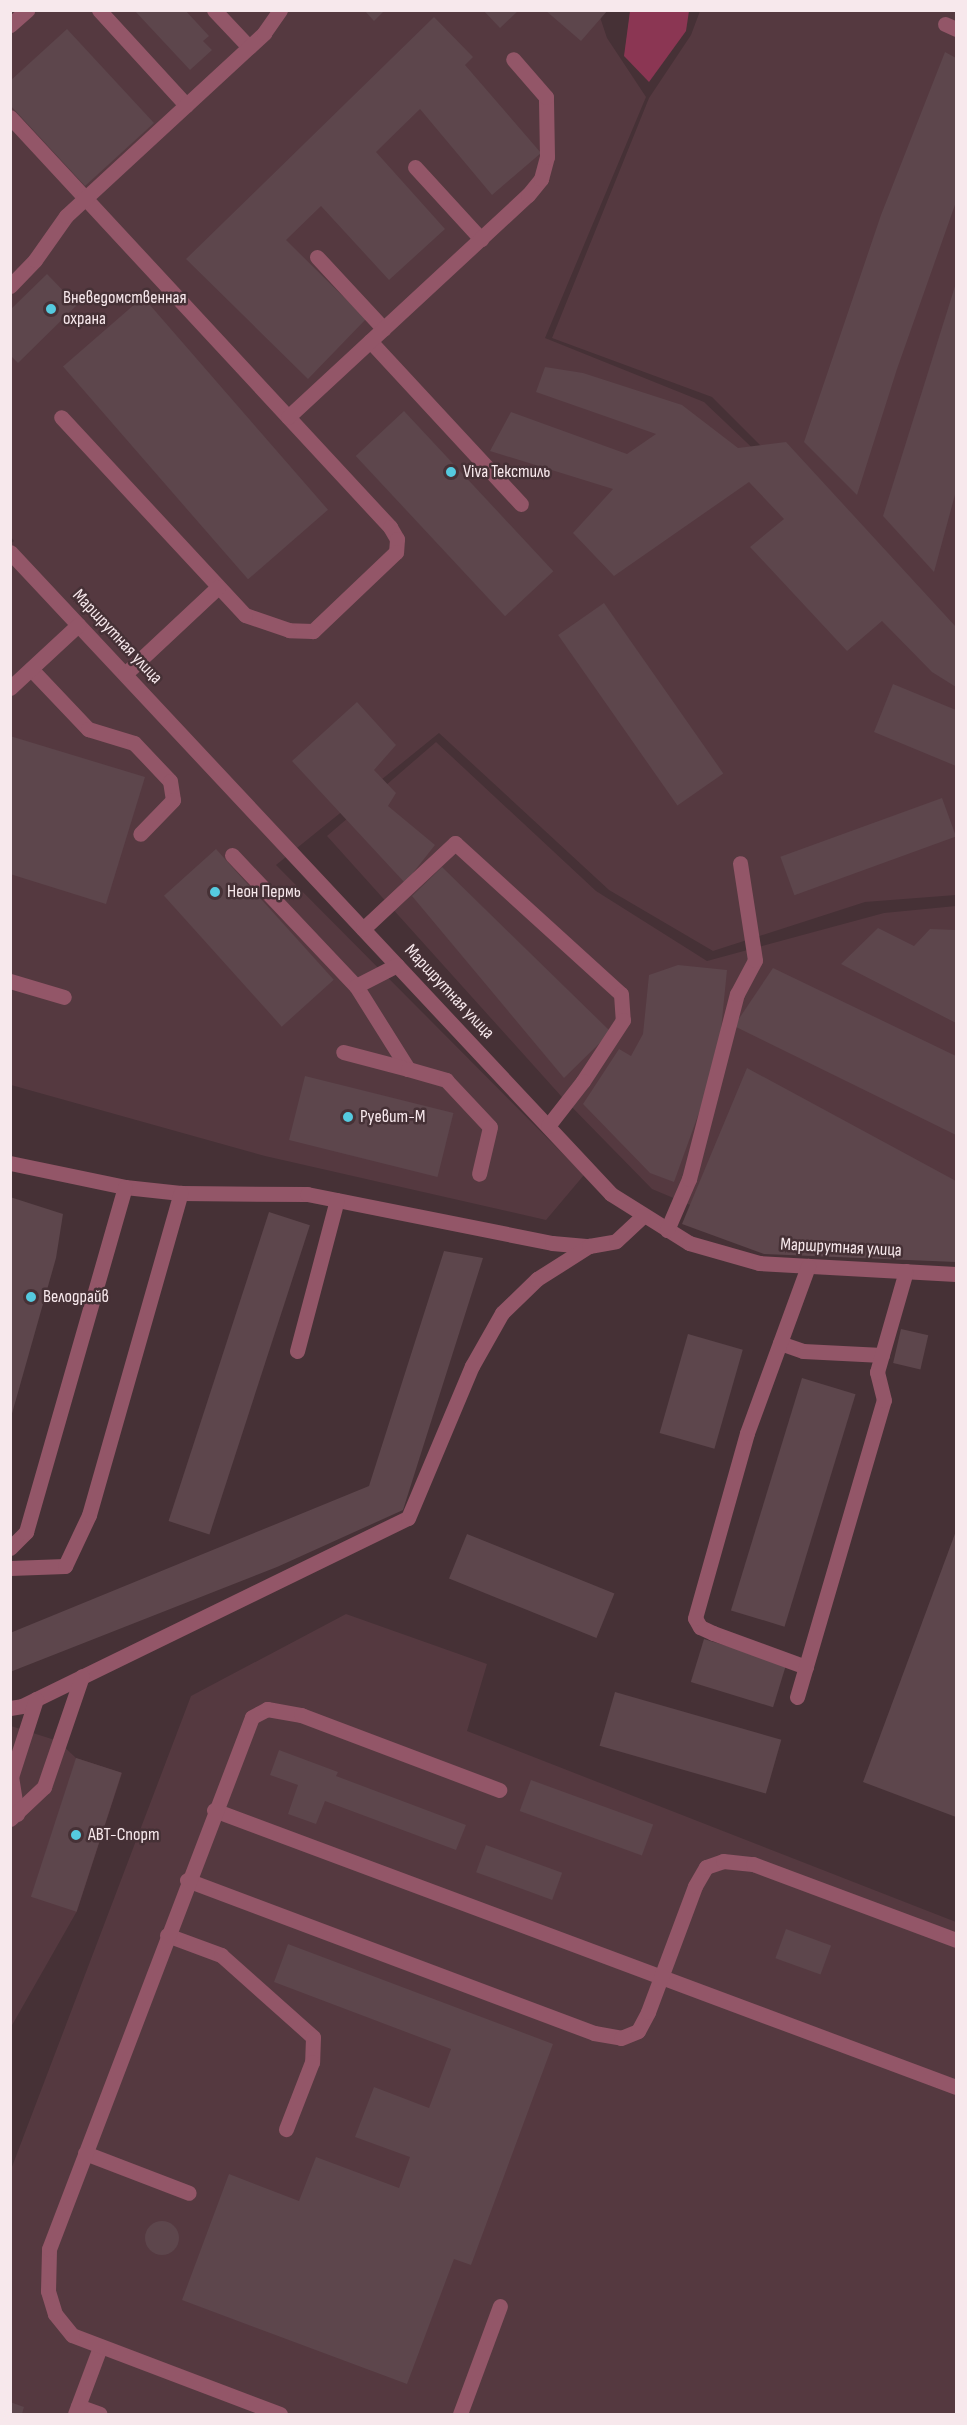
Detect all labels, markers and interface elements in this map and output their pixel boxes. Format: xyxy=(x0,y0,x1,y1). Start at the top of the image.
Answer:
place label: Вневедомственная охрана xyxy=(63,288,187,330)
marker: Вневедомственная охрана xyxy=(44,302,58,316)
place label: Viva Текстиль xyxy=(463,461,550,483)
marker: Viva Текстиль xyxy=(444,465,458,479)
street label: Маршрутная улица xyxy=(68,585,166,689)
place label: Неон Пермь xyxy=(227,881,301,903)
marker: Неон Пермь xyxy=(208,885,222,899)
street label: Маршрутная улица xyxy=(400,940,498,1044)
place label: Руевит-М xyxy=(360,1106,425,1128)
marker: Руевит-М xyxy=(341,1110,355,1124)
street label: Маршрутная улица xyxy=(780,1234,902,1262)
place label: Велодрайв xyxy=(43,1286,109,1308)
marker: Велодрайв xyxy=(24,1290,38,1304)
place label: АВТ-Спорт xyxy=(88,1824,159,1846)
marker: АВТ-Спорт xyxy=(69,1828,83,1842)

